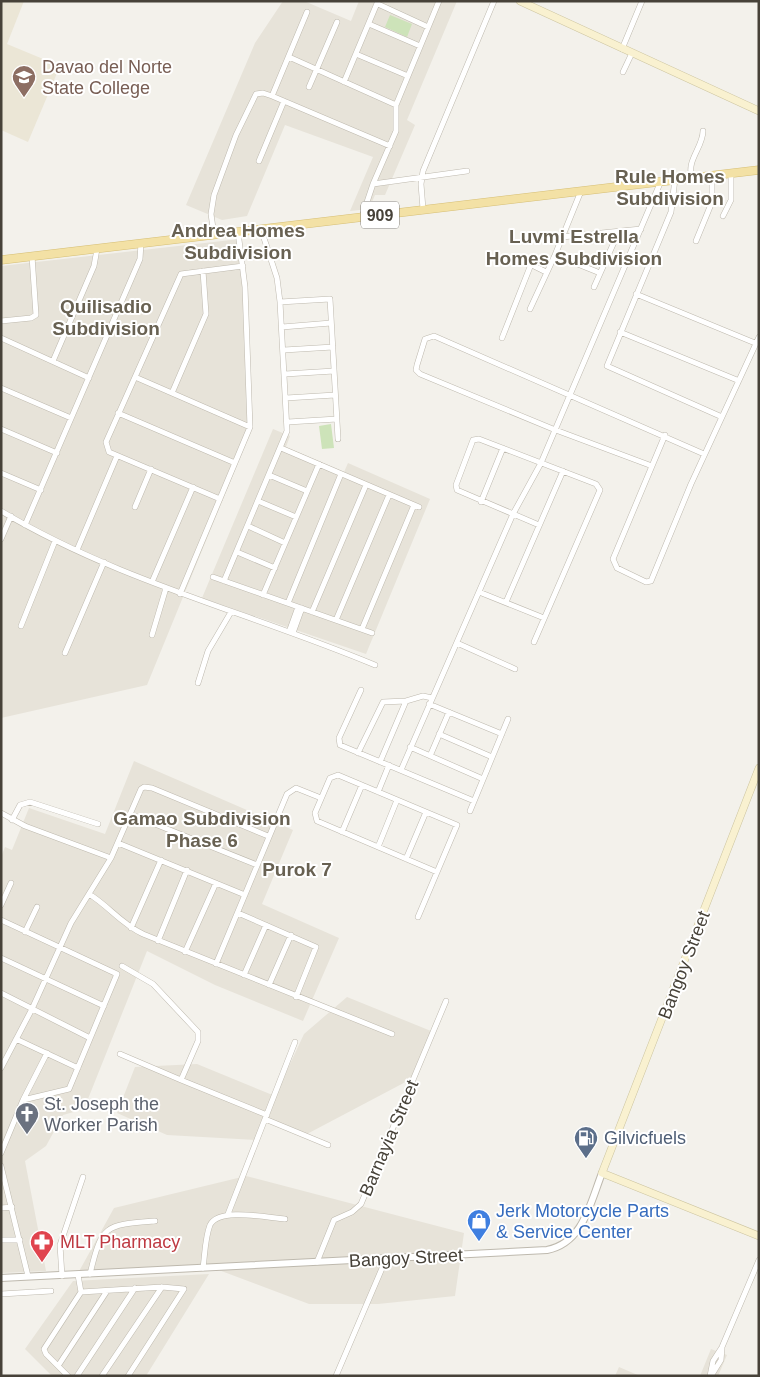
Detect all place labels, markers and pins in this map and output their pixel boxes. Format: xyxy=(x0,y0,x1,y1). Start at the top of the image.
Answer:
place label: Davao del Norte State College xyxy=(42,57,172,98)
school or university icon: Davao del Norte State College xyxy=(11,64,37,98)
place label: St. Joseph the Worker Parish xyxy=(44,1094,159,1135)
church icon: St. Joseph the Worker Parish xyxy=(14,1101,40,1135)
fuel station icon: Gilvicfuels xyxy=(573,1125,599,1159)
place label: Gilvicfuels xyxy=(604,1128,686,1148)
place label: Jerk Motorcycle Parts & Service Center xyxy=(496,1201,669,1242)
shop icon: Jerk Motorcycle Parts & Service Center xyxy=(466,1208,492,1242)
pharmacy icon: MLT Pharmacy xyxy=(29,1229,55,1263)
place label: MLT Pharmacy xyxy=(60,1232,180,1252)

